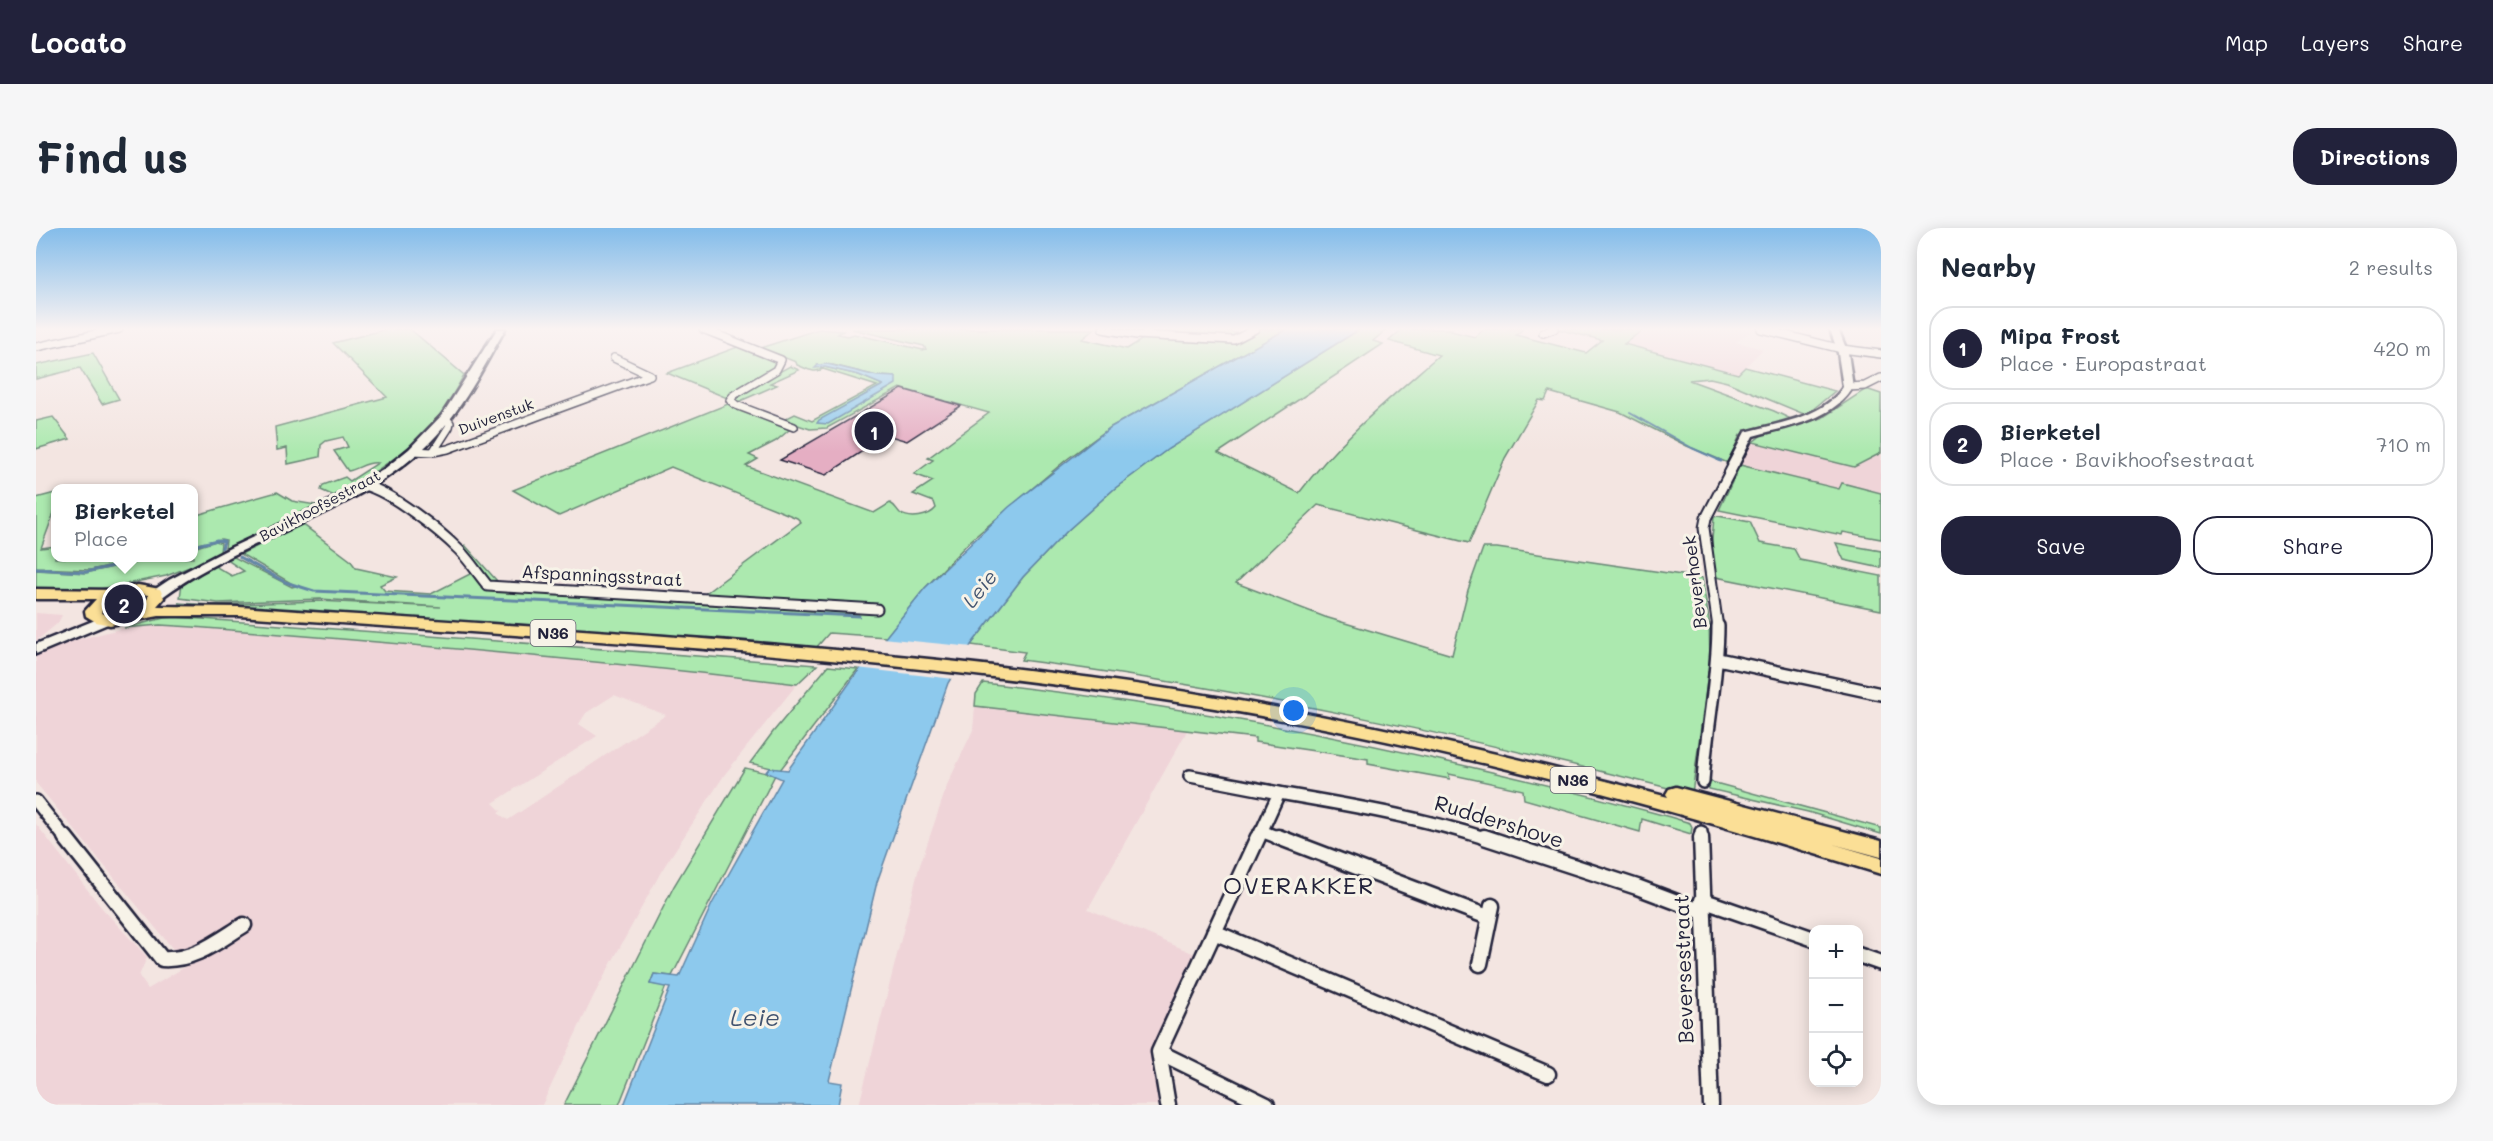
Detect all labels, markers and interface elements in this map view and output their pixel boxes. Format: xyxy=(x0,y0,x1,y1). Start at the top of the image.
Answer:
text: Locato xyxy=(30,24,127,60)
text: Map xyxy=(2225,29,2268,56)
text: Layers xyxy=(2301,29,2370,56)
text: Share xyxy=(2403,29,2463,56)
button: Directions xyxy=(2293,128,2457,185)
text: Find us xyxy=(36,129,188,184)
text: Nearby xyxy=(1941,250,2036,284)
text: 2 results xyxy=(2349,254,2433,280)
text: Mipa Frost xyxy=(2000,321,2120,350)
text: 1 xyxy=(1958,335,1967,361)
text: 420 m xyxy=(2373,335,2431,361)
text: Place · Europastraat xyxy=(2000,350,2207,376)
street label: Duivenstuk xyxy=(455,393,536,439)
pin: 1 xyxy=(854,408,894,454)
text: Bierketel xyxy=(2000,417,2101,446)
text: 2 xyxy=(1957,431,1968,457)
text: 710 m xyxy=(2376,431,2431,457)
text: Place · Bavikhoofsestraat xyxy=(2000,446,2255,472)
street label: Bavikhoofsestraat xyxy=(255,465,384,546)
popup xyxy=(51,484,198,562)
text: Bierketel xyxy=(74,496,175,525)
button: Save xyxy=(1941,516,2181,575)
button: Share xyxy=(2193,516,2433,575)
text: Place xyxy=(74,525,128,551)
street label: Beverhoek xyxy=(1676,534,1712,630)
street label: Afspanningsstraat xyxy=(521,559,683,591)
water label: Leie xyxy=(956,564,1002,613)
pin: 2 xyxy=(104,582,143,626)
road number: N36 xyxy=(530,620,576,646)
your location xyxy=(1279,696,1308,725)
road number: N36 xyxy=(1550,767,1596,793)
street label: Ruddershove xyxy=(1432,788,1567,853)
district label: OVERAKKER xyxy=(1223,869,1375,900)
street label: Beversestraat xyxy=(1666,894,1699,1044)
map controls xyxy=(1809,925,1863,1087)
button: + xyxy=(1809,925,1863,979)
button: − xyxy=(1809,979,1863,1033)
water label: Leie xyxy=(730,1001,780,1032)
button: locate xyxy=(1809,1033,1863,1087)

